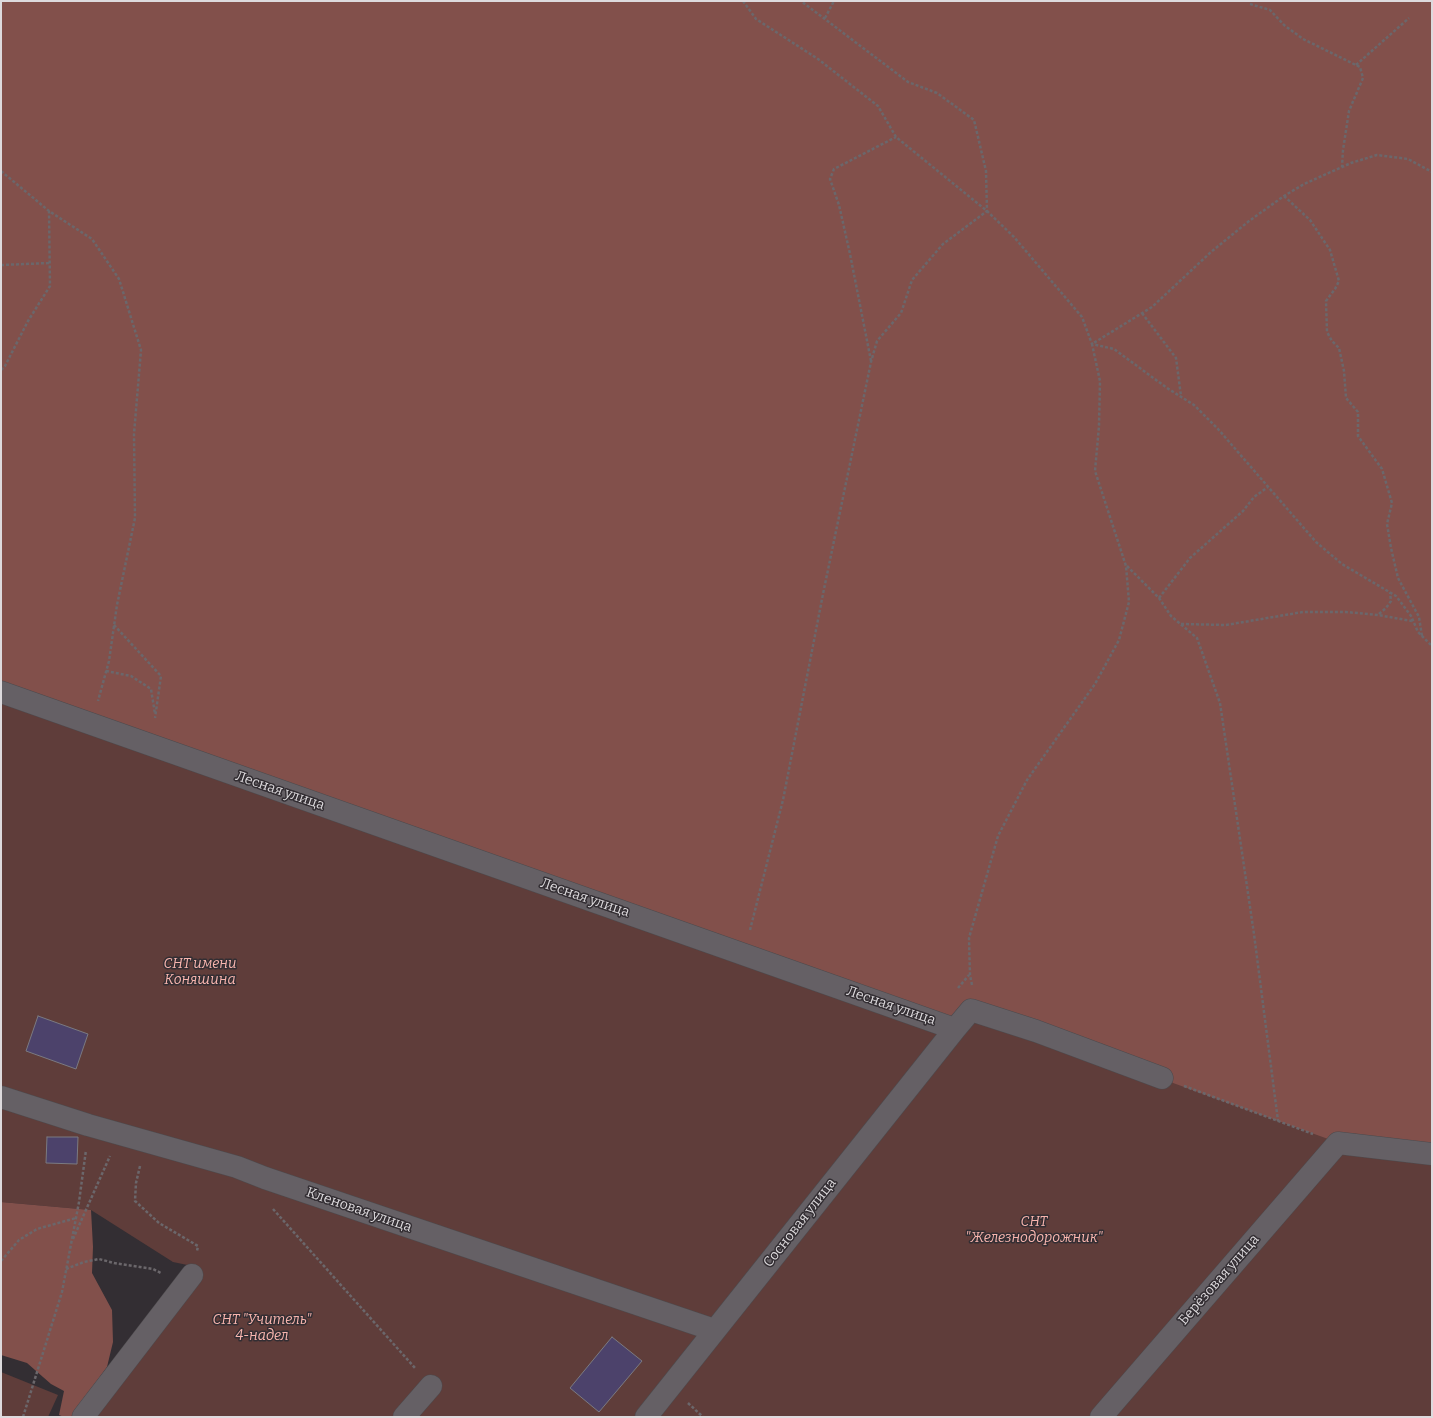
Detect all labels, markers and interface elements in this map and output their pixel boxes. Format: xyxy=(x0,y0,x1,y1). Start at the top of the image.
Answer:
street label: Лесная улица xyxy=(233,768,327,814)
street label: Лесная улица xyxy=(538,875,632,921)
park label: СНТ имени Коняшина xyxy=(163,956,237,988)
street label: Лесная улица xyxy=(844,983,938,1029)
street label: Сосновая улица xyxy=(760,1175,840,1271)
street label: Кленовая улица xyxy=(304,1184,414,1236)
park label: СНТ "Железнодорожник" xyxy=(965,1214,1103,1246)
street label: Берёзовая улица xyxy=(1175,1231,1263,1329)
park label: СНТ "Учитель" 4-надел xyxy=(213,1312,311,1344)

